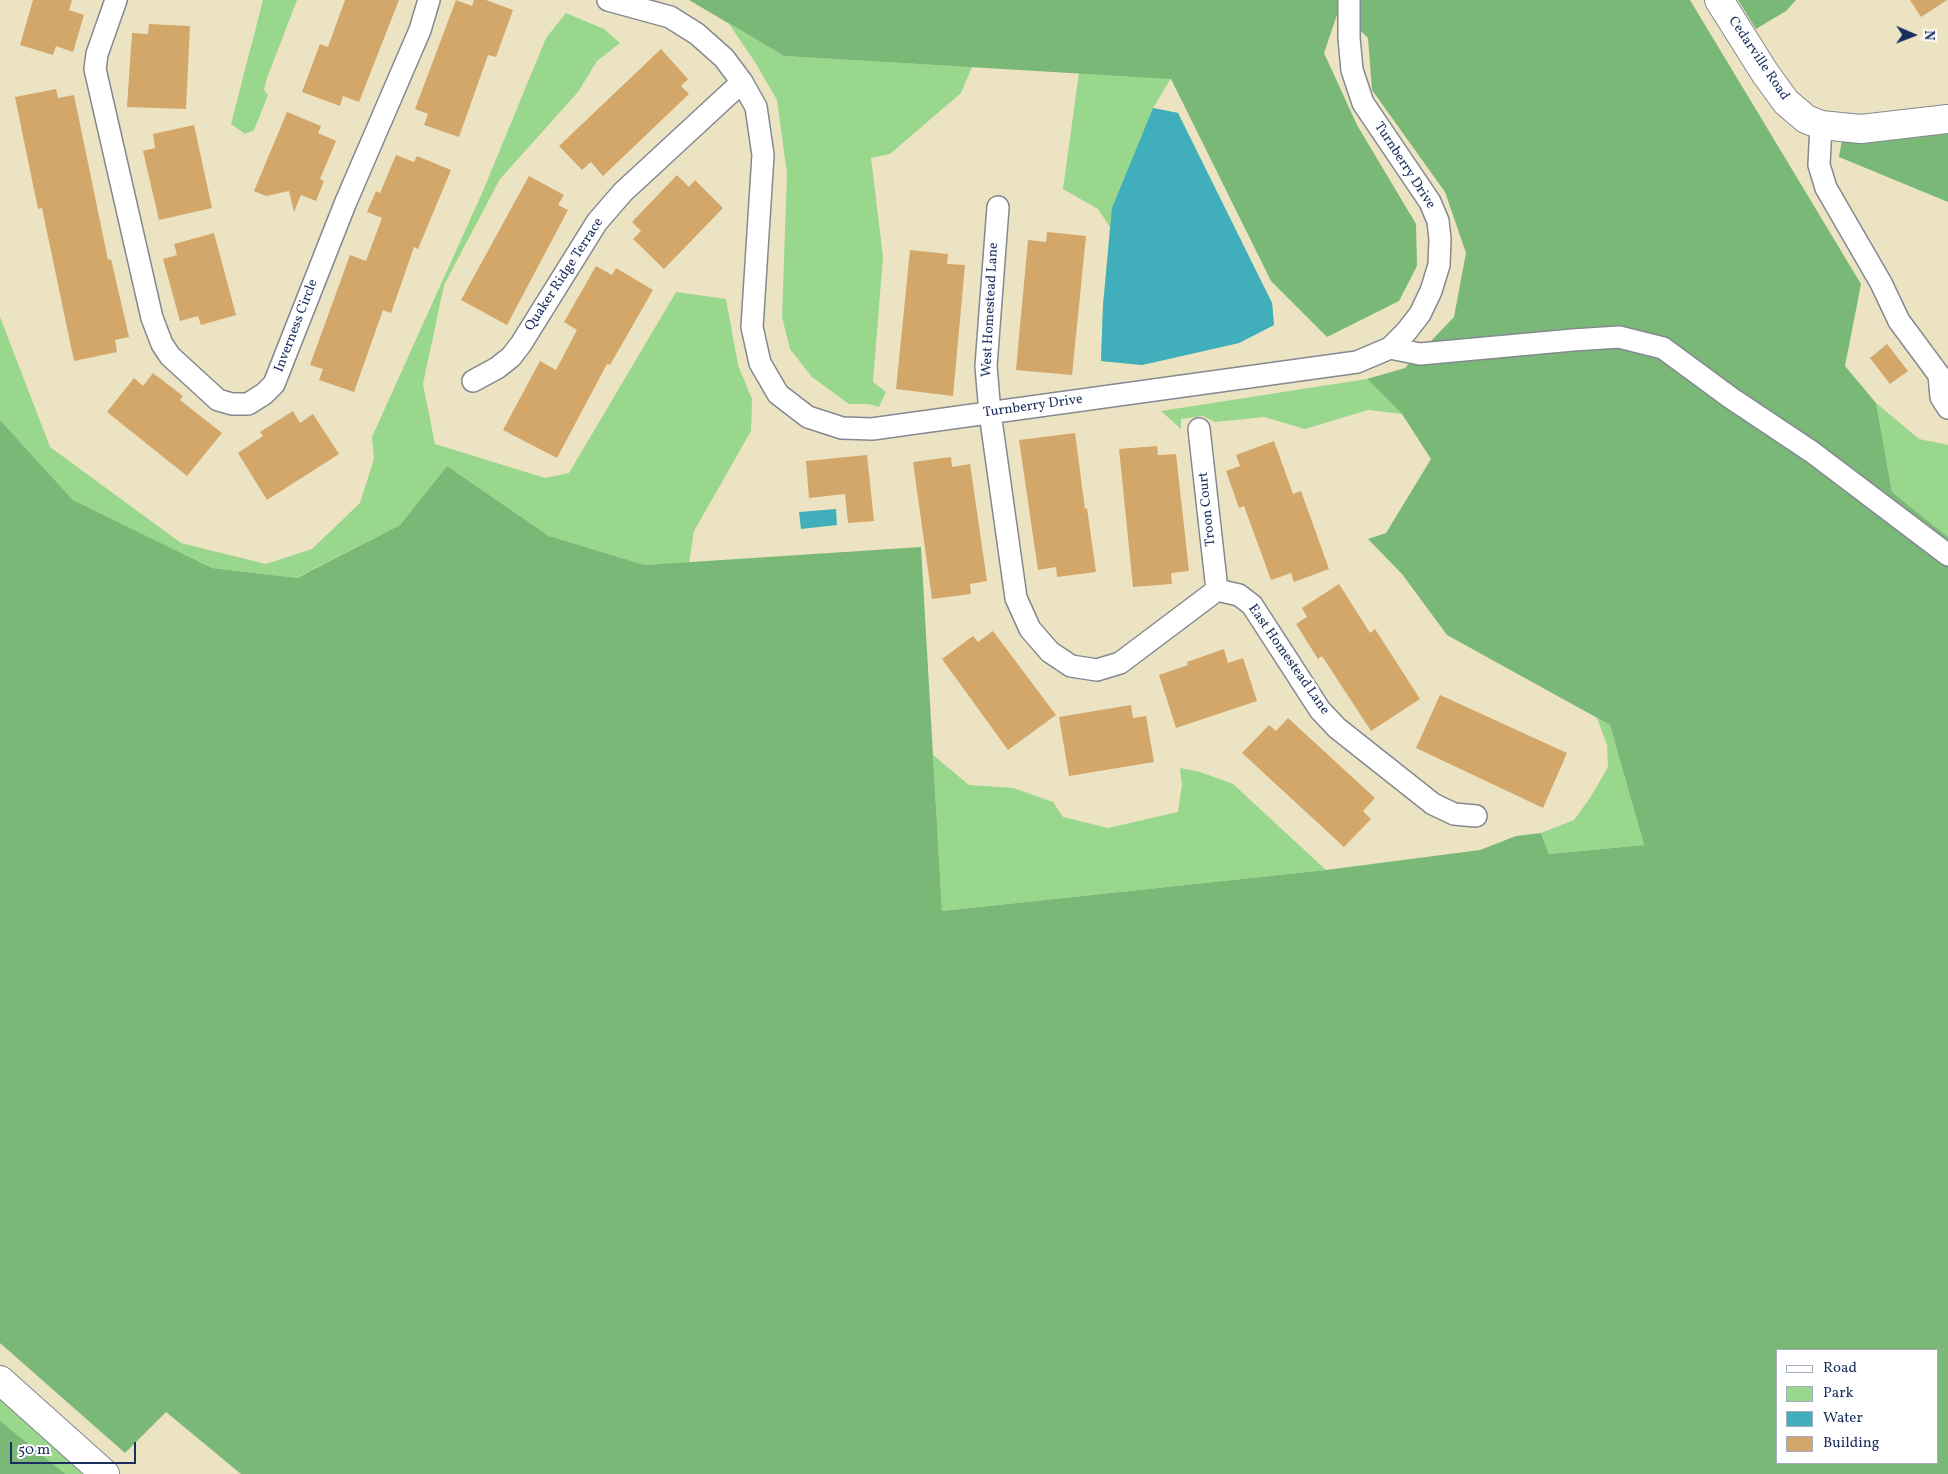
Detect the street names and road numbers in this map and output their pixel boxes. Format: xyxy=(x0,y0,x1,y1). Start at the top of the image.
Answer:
street label: Cedarville Road xyxy=(1724,14,1792,104)
street label: Turnberry Drive xyxy=(1370,119,1438,213)
street label: Quaker Ridge Terrace xyxy=(522,215,608,335)
street label: West Homestead Lane xyxy=(979,242,1003,378)
street label: Inverness Circle xyxy=(272,277,322,375)
street label: Turnberry Drive xyxy=(982,392,1084,422)
street label: Troon Court xyxy=(1196,471,1220,547)
street label: East Homestead Lane xyxy=(1244,602,1332,718)

